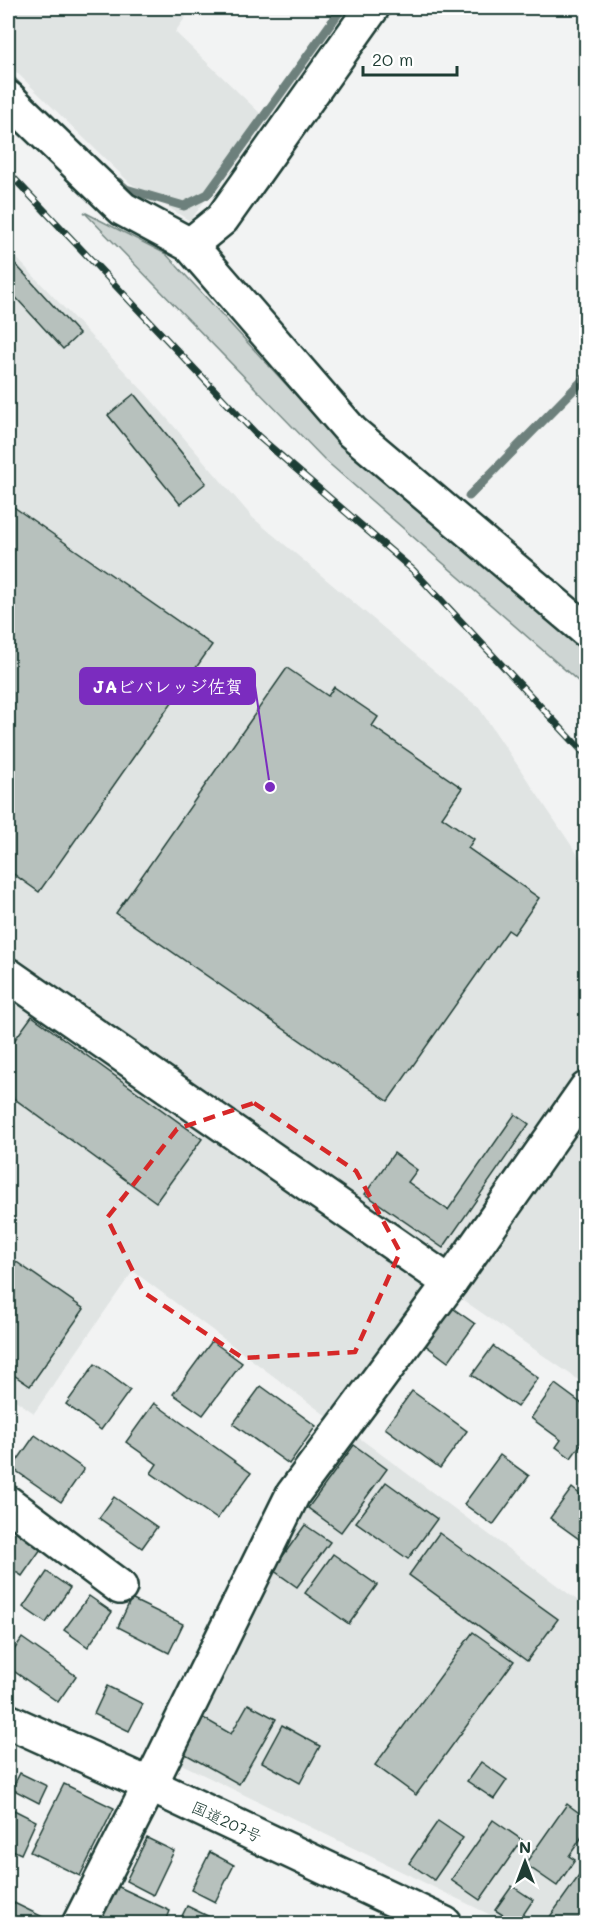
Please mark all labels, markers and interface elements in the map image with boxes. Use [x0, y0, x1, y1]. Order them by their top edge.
scale bar [363, 39, 458, 77]
text: 20 m [372, 47, 413, 71]
callout: JAビバレッジ佐賀 [80, 668, 255, 704]
text: JAビバレッジ佐賀 [93, 674, 243, 698]
street label: 国道207号 [188, 1795, 266, 1847]
north arrow [495, 1832, 555, 1892]
text: N [519, 1836, 531, 1857]

